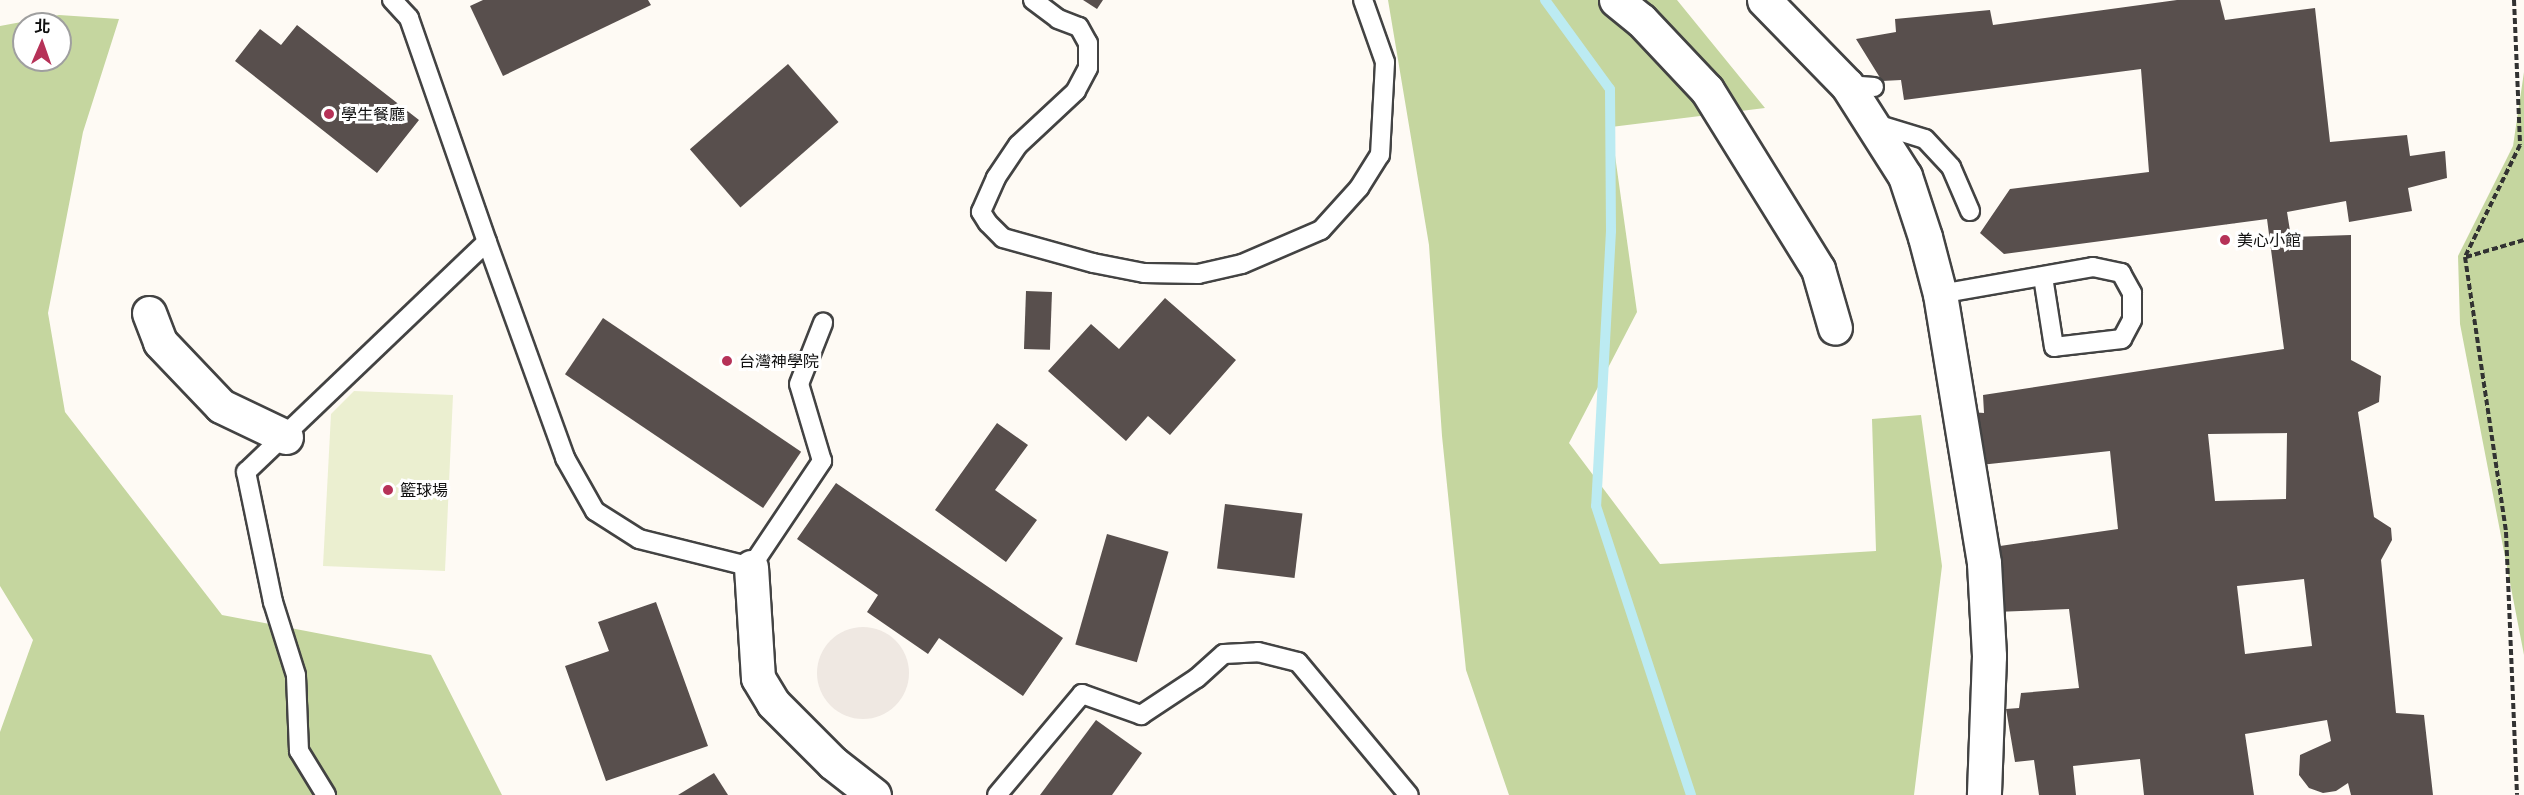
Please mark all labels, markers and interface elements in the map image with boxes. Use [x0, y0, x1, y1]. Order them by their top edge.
north arrow [12, 12, 72, 72]
text: 北 [34, 16, 51, 36]
place label: 學生餐廳 [341, 104, 405, 124]
marker: 學生餐廳 [322, 107, 336, 121]
place label: 美心小館 [2237, 230, 2301, 250]
marker: 美心小館 [2218, 233, 2232, 247]
place label: 台灣神學院 [739, 351, 819, 371]
marker: 台灣神學院 [720, 354, 734, 368]
place label: 籃球場 [400, 480, 448, 500]
marker: 籃球場 [381, 483, 395, 497]

